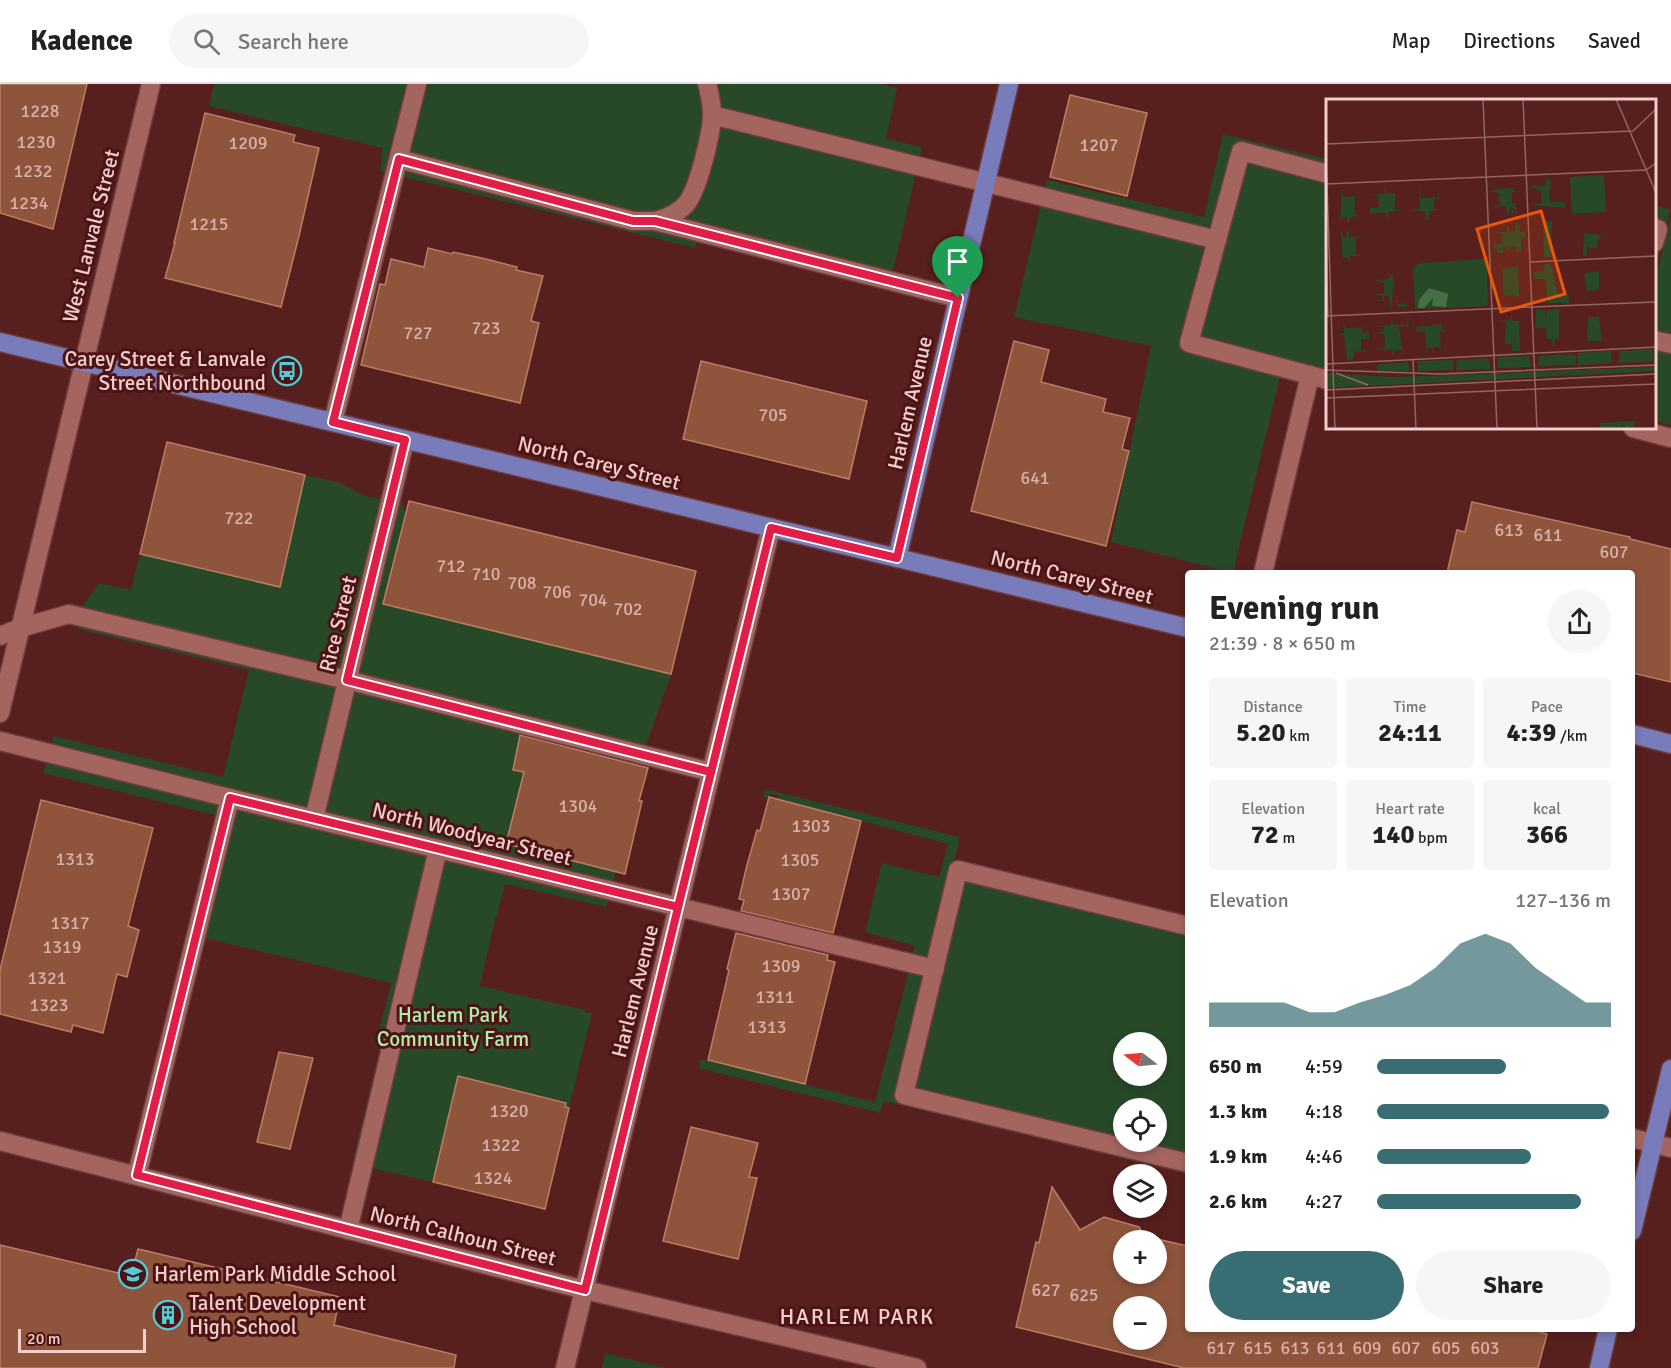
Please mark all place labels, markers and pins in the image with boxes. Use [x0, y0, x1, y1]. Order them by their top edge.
pin [932, 236, 983, 298]
place label: Carey Street & Lanvale Street Northbound [65, 346, 266, 396]
bus stop icon: Carey Street & Lanvale Street Northbound [271, 355, 303, 387]
school or university icon: Harlem Park Middle School [117, 1258, 149, 1290]
place label: Harlem Park Middle School [154, 1261, 396, 1287]
place label: Talent Development High School [189, 1290, 366, 1340]
building icon: Talent Development High School [152, 1299, 184, 1331]

